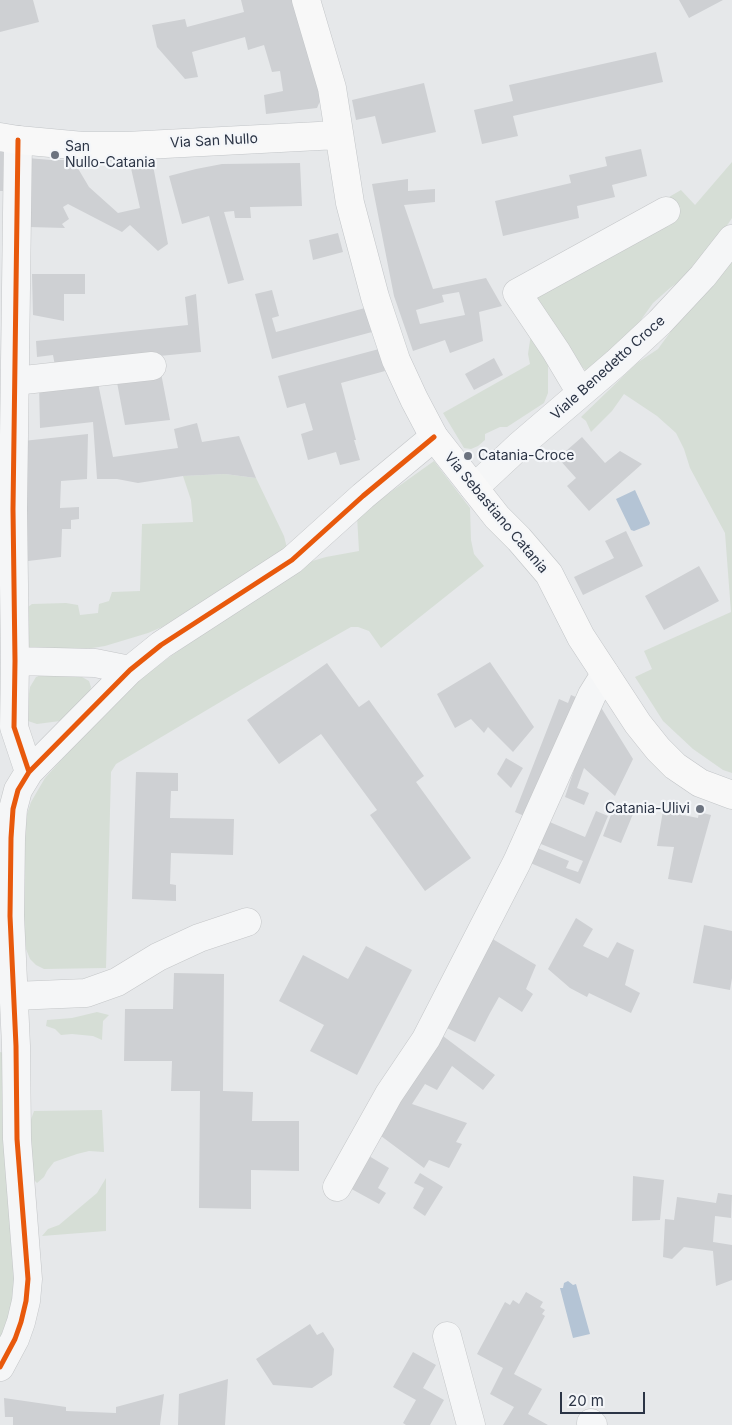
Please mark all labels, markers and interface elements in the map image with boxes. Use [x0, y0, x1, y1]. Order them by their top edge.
street label: Via San Nullo [170, 130, 258, 152]
place label: San Nullo-Catania [65, 139, 156, 172]
marker: San Nullo-Catania [49, 149, 61, 161]
street label: Viale Benedetto Croce [547, 312, 669, 424]
place label: Catania-Croce [478, 448, 574, 464]
street label: Via Sebastiano Catania [441, 449, 551, 577]
marker: Catania-Croce [462, 450, 474, 462]
place label: Catania-Ulivi [605, 801, 690, 817]
marker: Catania-Ulivi [694, 803, 706, 815]
scale bar [562, 1382, 647, 1414]
text: 20 m [568, 1391, 604, 1410]

